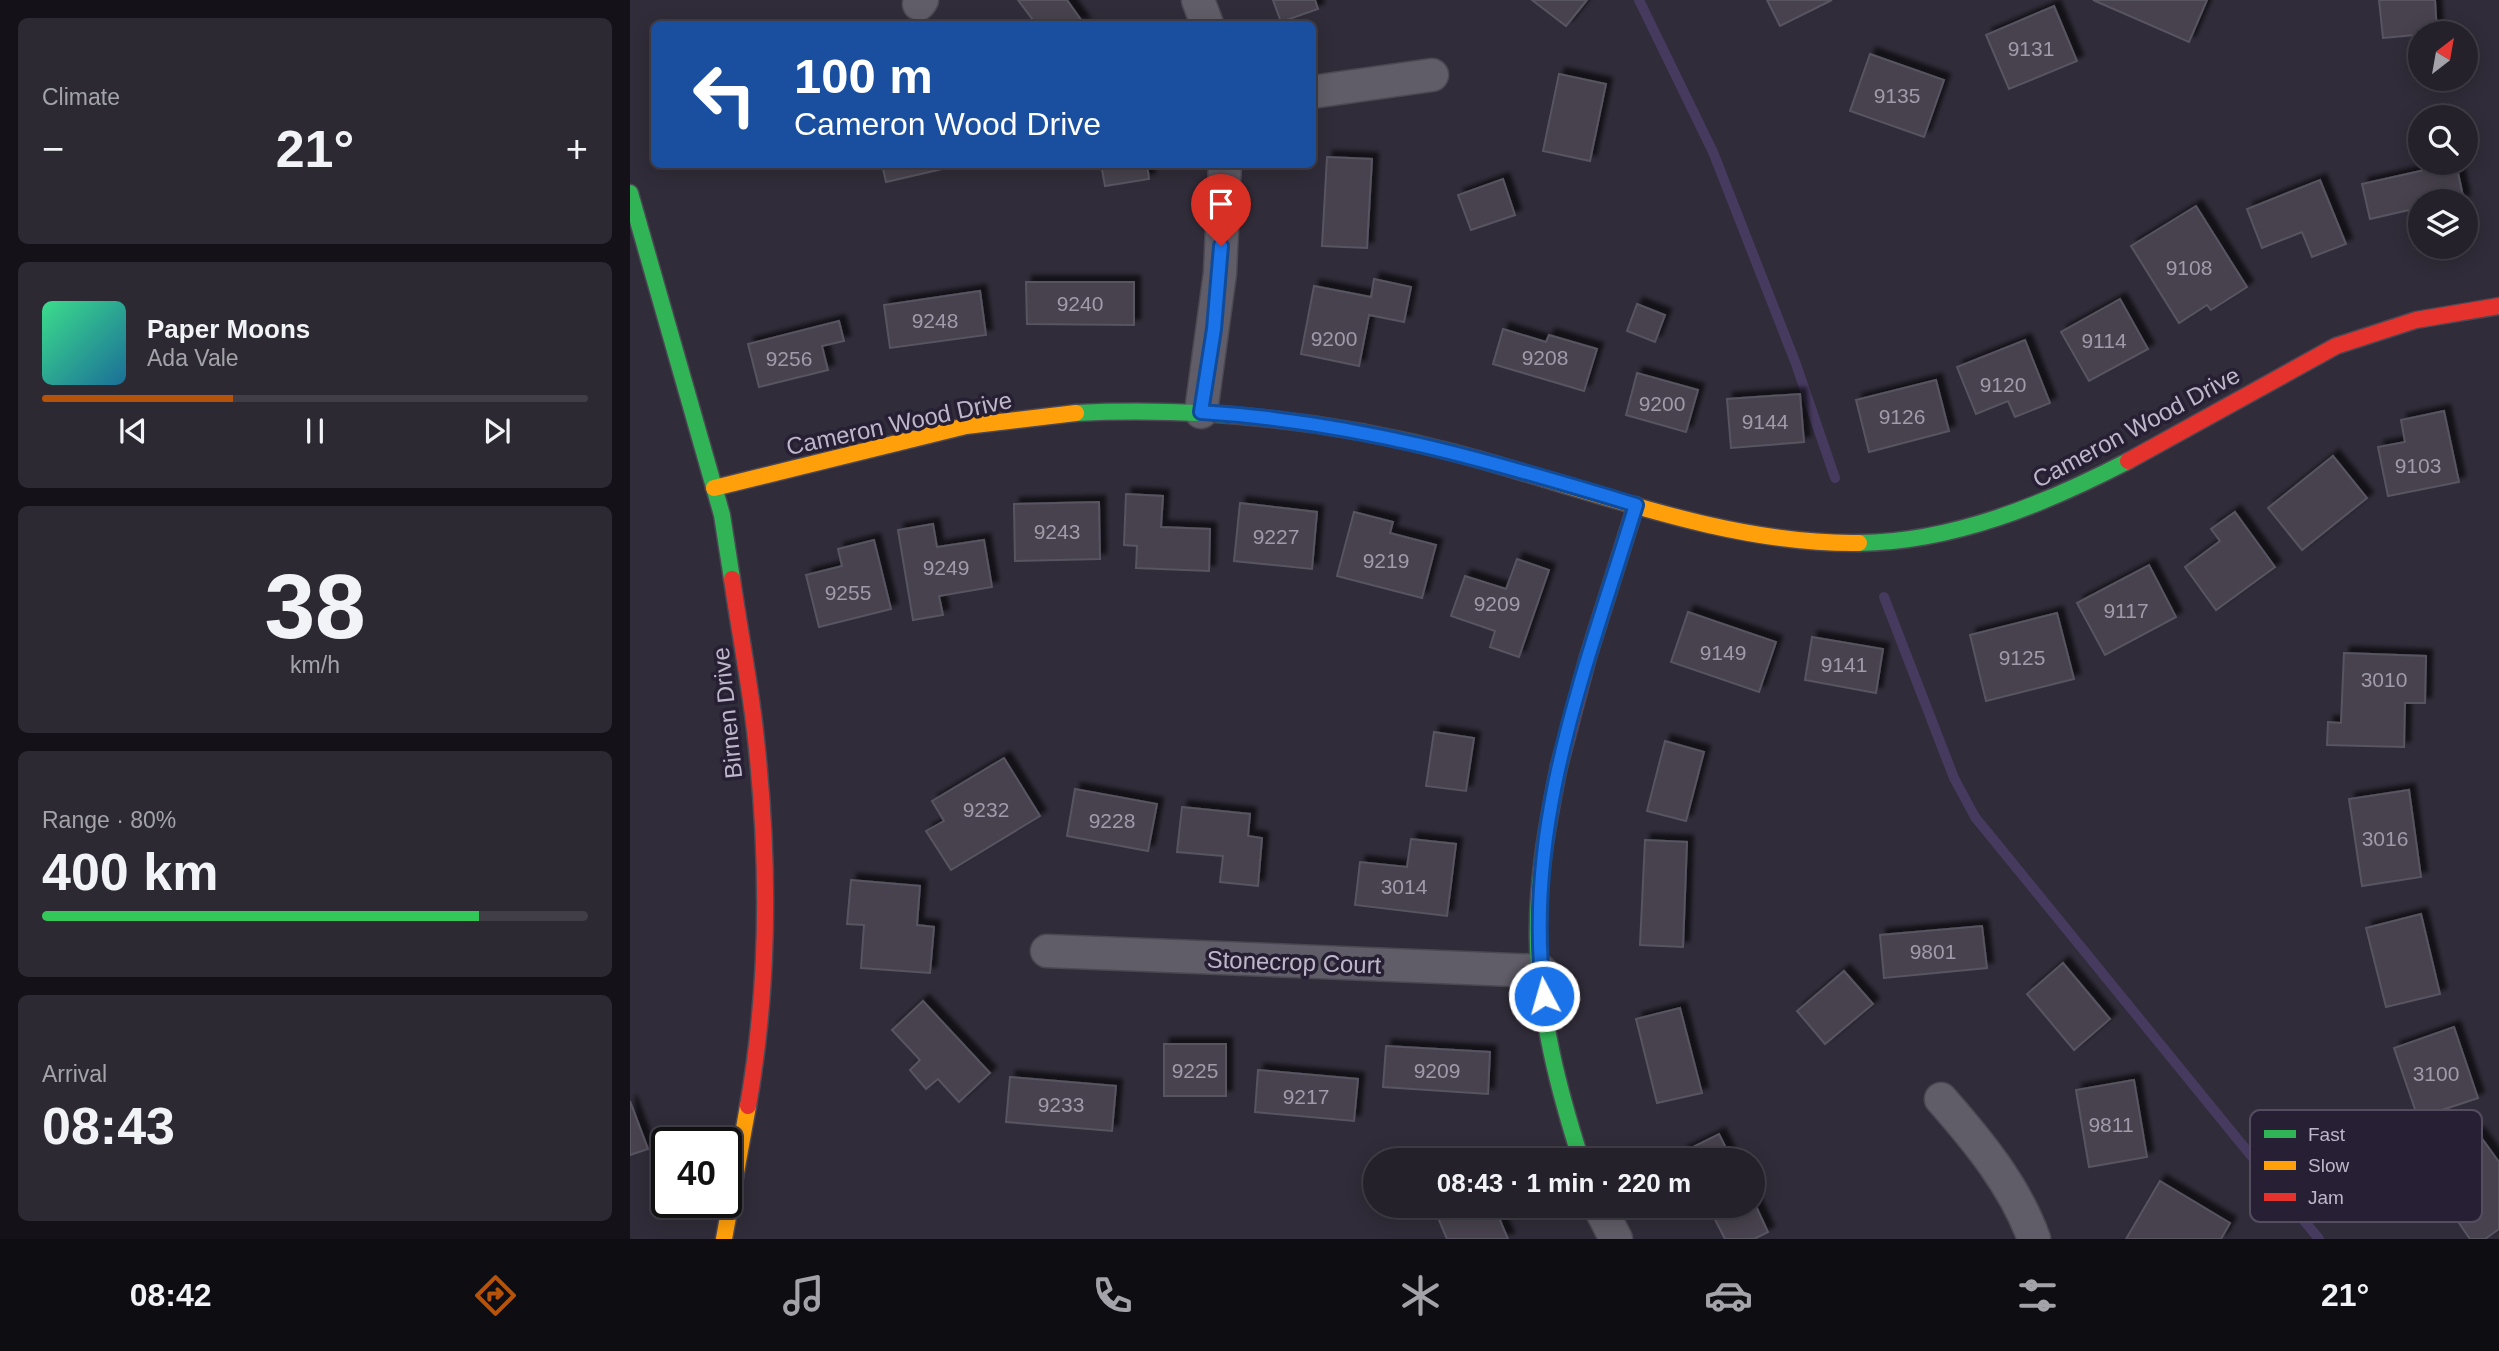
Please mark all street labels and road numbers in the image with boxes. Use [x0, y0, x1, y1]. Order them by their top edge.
street label: Cameron Wood Drive [2028, 361, 2244, 493]
street label: Cameron Wood Drive [784, 386, 1014, 460]
street label: Birnen Drive [707, 646, 747, 780]
street label: Stonecrop Court [1206, 945, 1382, 979]

